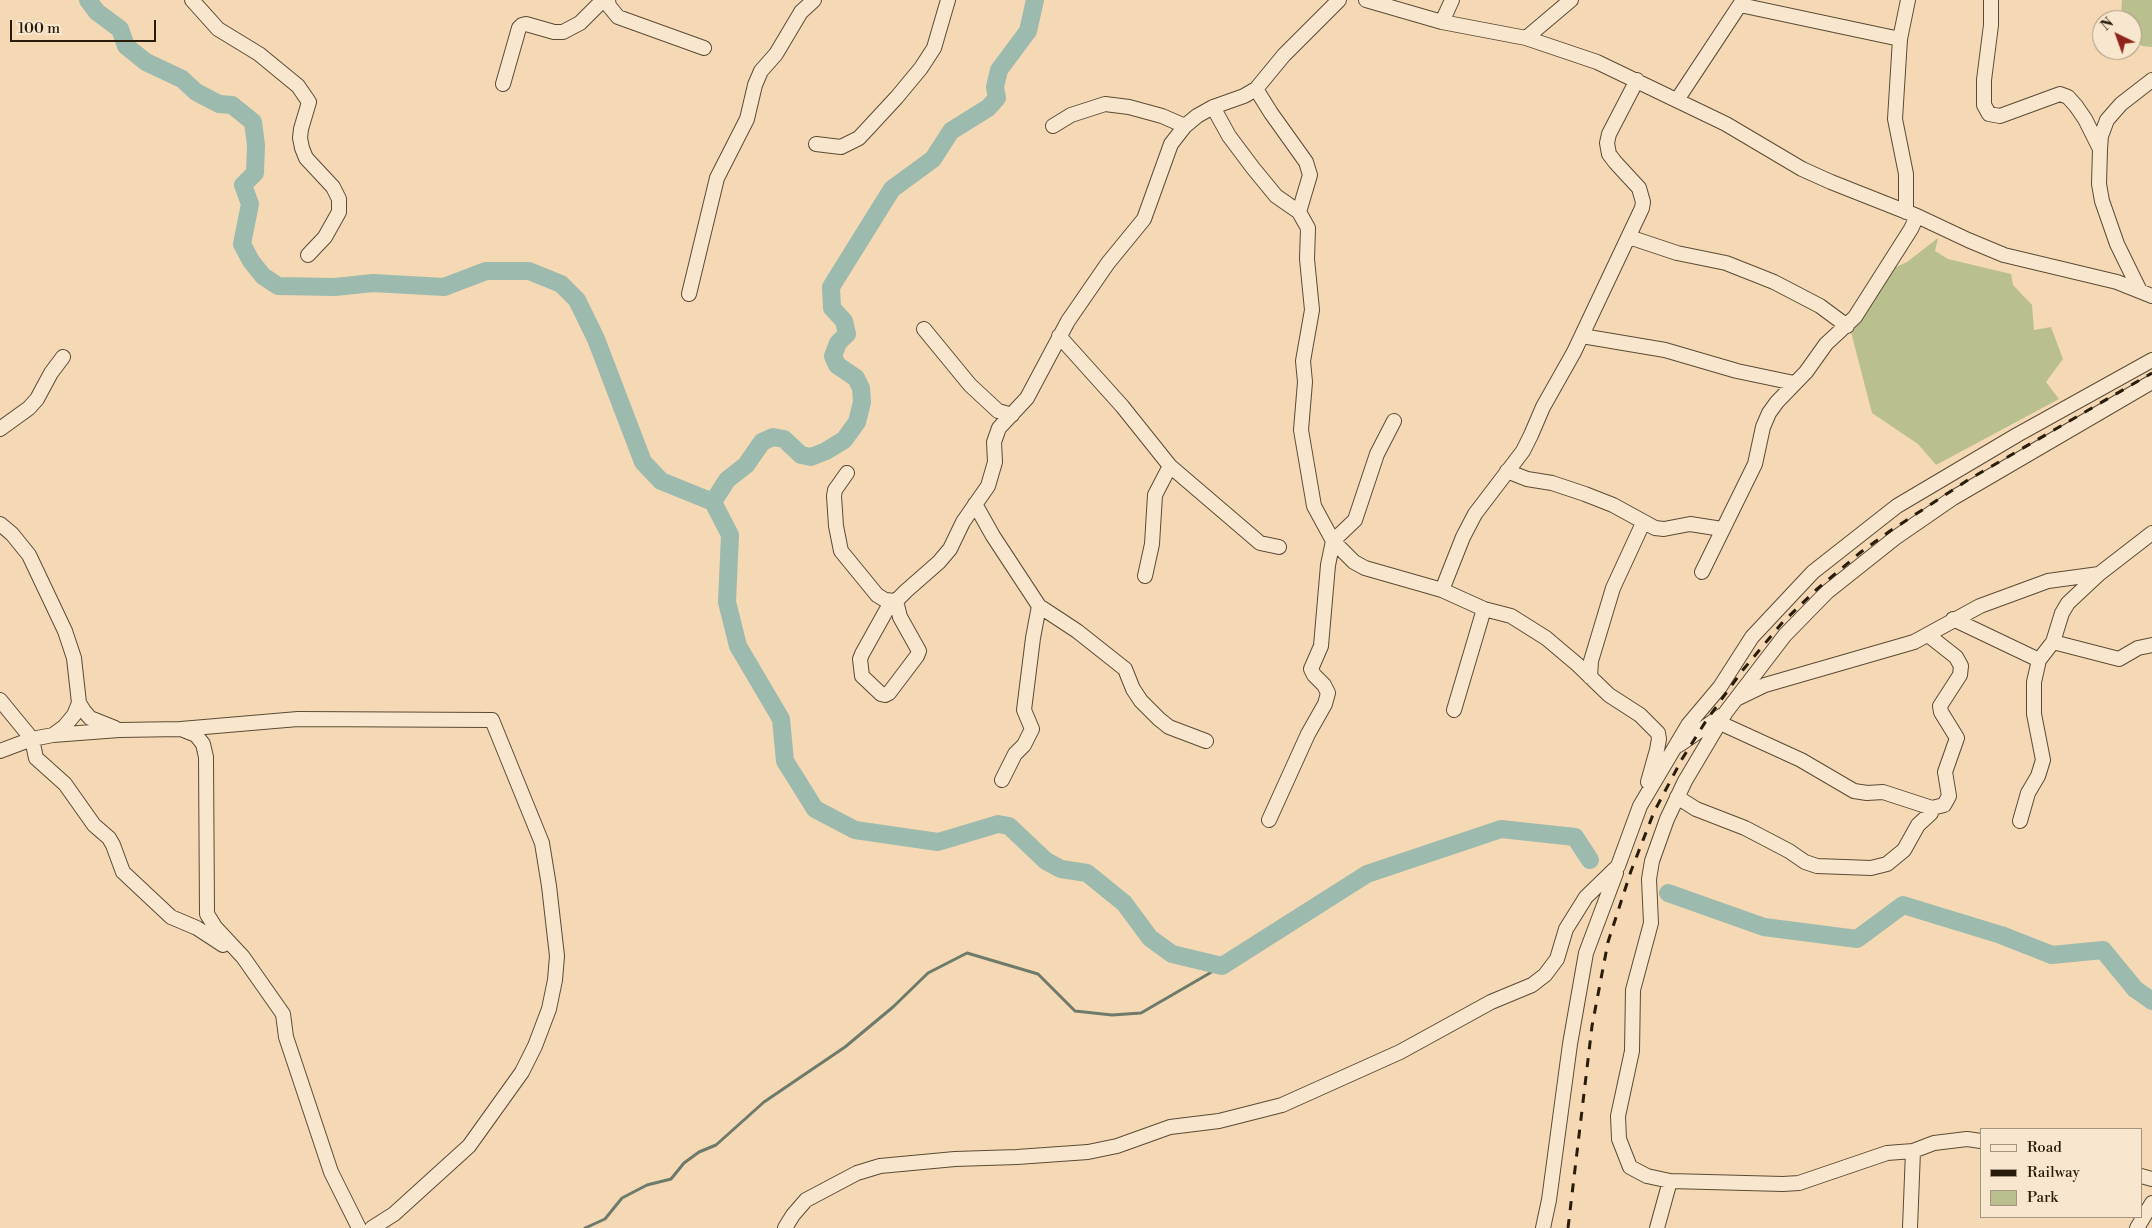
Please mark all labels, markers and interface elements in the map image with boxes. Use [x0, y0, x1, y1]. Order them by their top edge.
scale bar [12, 10, 159, 42]
north arrow [2092, 10, 2142, 60]
text: N [2097, 14, 2118, 35]
text: 100 m [18, 19, 60, 38]
legend [1980, 1128, 2142, 1218]
text: Road [2027, 1138, 2062, 1157]
text: Railway [2027, 1163, 2080, 1182]
text: Park [2027, 1188, 2058, 1207]

